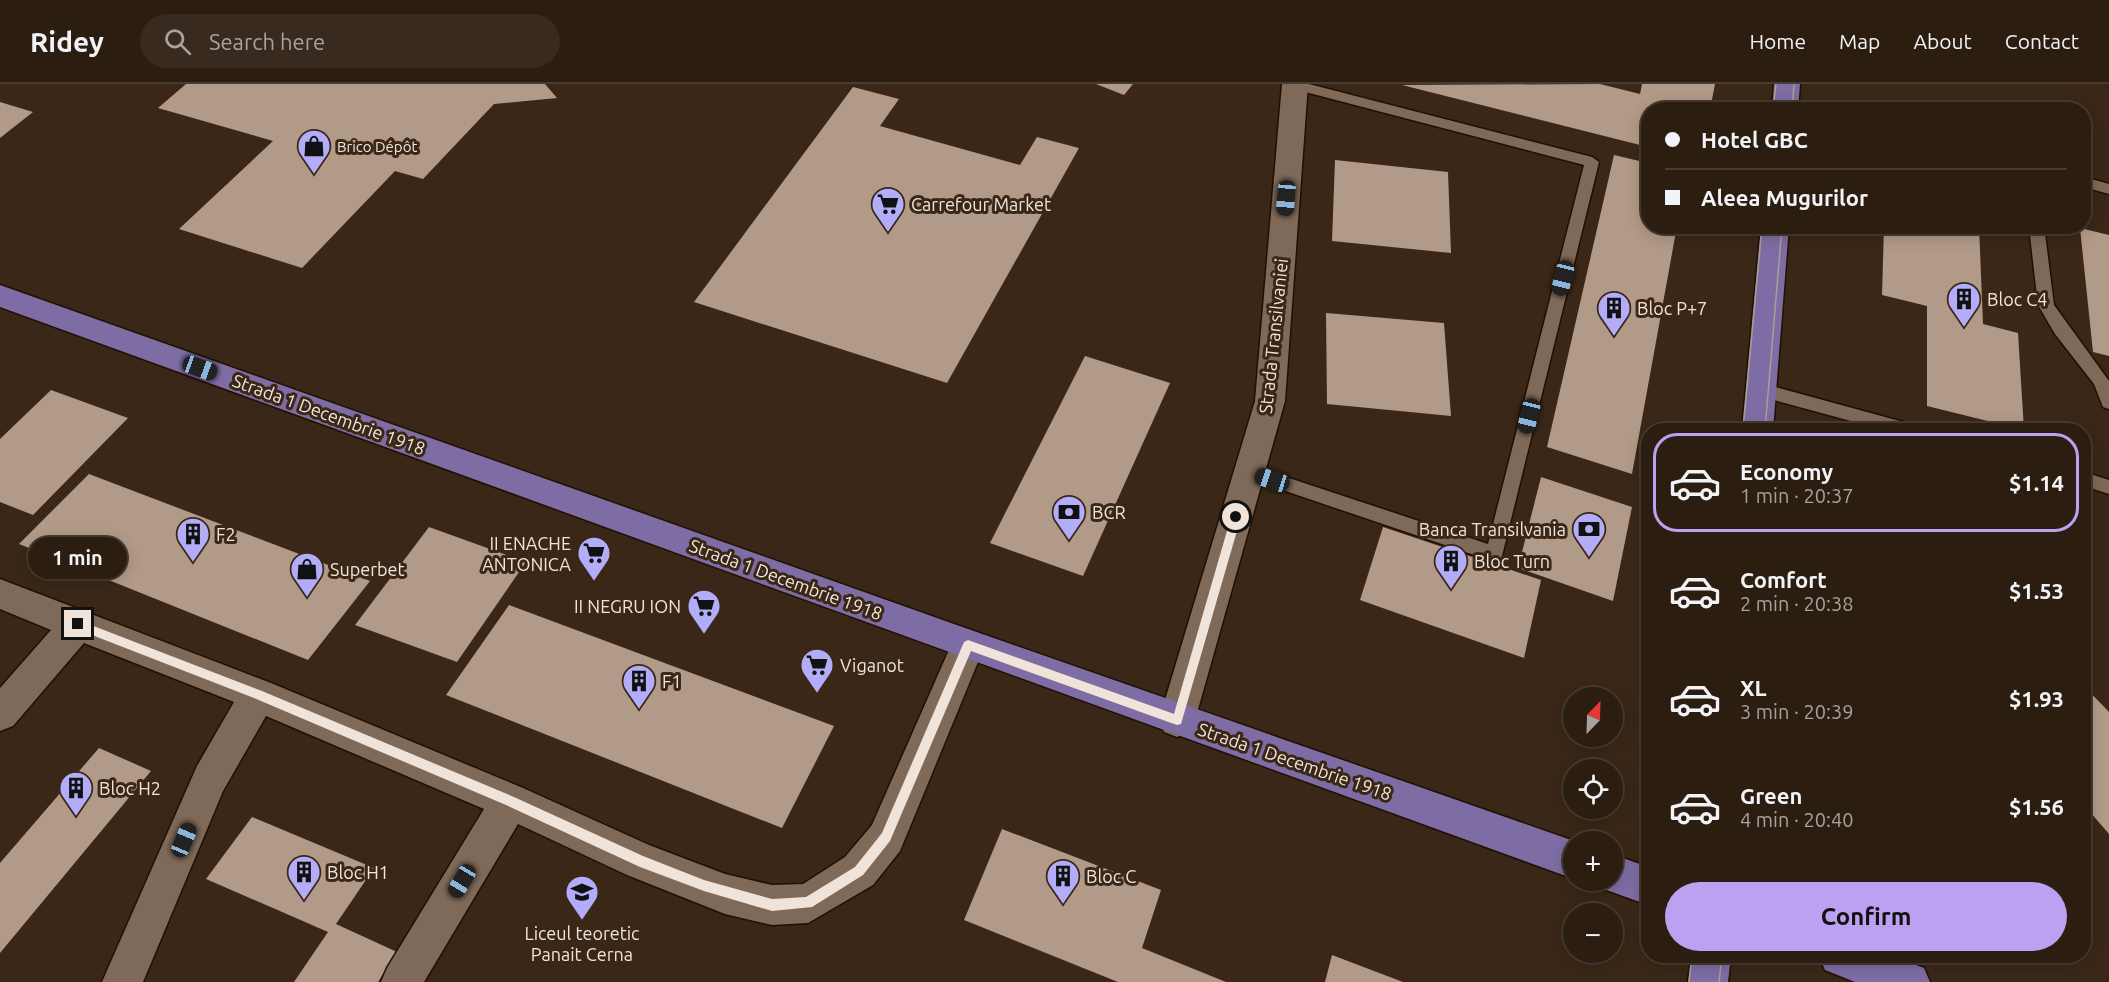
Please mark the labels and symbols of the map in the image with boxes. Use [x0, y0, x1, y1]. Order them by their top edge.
shop icon: Brico Dépôt [296, 128, 332, 175]
place label: Brico Dépôt [337, 138, 417, 155]
car [1275, 179, 1297, 217]
supermarket icon: Carrefour Market [870, 186, 906, 233]
place label: Carrefour Market [911, 194, 1051, 214]
street label: Strada Transilvaniei [1255, 257, 1291, 415]
car [1550, 258, 1576, 298]
building icon: Bloc C4 [1946, 281, 1982, 328]
place label: Bloc C4 [1987, 289, 2047, 309]
building icon: Bloc P+7 [1596, 290, 1632, 337]
place label: Bloc P+7 [1637, 298, 1707, 318]
car [180, 353, 220, 383]
street label: Strada 1 Decembrie 1918 [230, 370, 428, 458]
car [1516, 396, 1542, 436]
car [1252, 466, 1292, 494]
bank icon: BCR [1051, 494, 1087, 541]
place label: BCR [1092, 502, 1126, 522]
route start [1222, 503, 1249, 530]
bank icon: Banca Transilvania [1571, 511, 1607, 558]
building icon: F2 [175, 516, 211, 563]
place label: Banca Transilvania [1419, 519, 1566, 539]
place label: F2 [216, 524, 236, 544]
place label: II ENACHE ANTONICA [482, 533, 571, 574]
supermarket icon: II ENACHE ANTONICA [576, 535, 612, 582]
street label: Strada 1 Decembrie 1918 [687, 535, 885, 623]
callout: 1 min [28, 537, 128, 579]
building icon: Bloc Turn [1433, 543, 1469, 590]
shop icon: Superbet [289, 551, 325, 598]
place label: Bloc Turn [1474, 551, 1550, 571]
place label: Superbet [330, 559, 405, 579]
supermarket icon: II NEGRU ION [686, 588, 722, 635]
place label: II NEGRU ION [574, 596, 681, 616]
route end [64, 610, 91, 637]
supermarket icon: Viganot [799, 647, 835, 694]
place label: Viganot [840, 655, 904, 675]
building icon: F1 [621, 663, 657, 710]
place label: F1 [662, 671, 682, 691]
north arrow [1563, 687, 1623, 747]
street label: Strada 1 Decembrie 1918 [1196, 718, 1394, 804]
building icon: Bloc H2 [58, 770, 94, 817]
place label: Bloc H2 [99, 778, 161, 798]
car [169, 820, 199, 860]
building icon: Bloc H1 [286, 854, 322, 901]
building icon: Bloc C [1045, 858, 1081, 905]
car [445, 861, 479, 901]
place label: Bloc H1 [327, 862, 389, 882]
place label: Bloc C [1086, 866, 1136, 886]
school or university icon: Liceul teoretic Panait Cerna [564, 874, 600, 921]
place label: Liceul teoretic Panait Cerna [525, 923, 639, 964]

